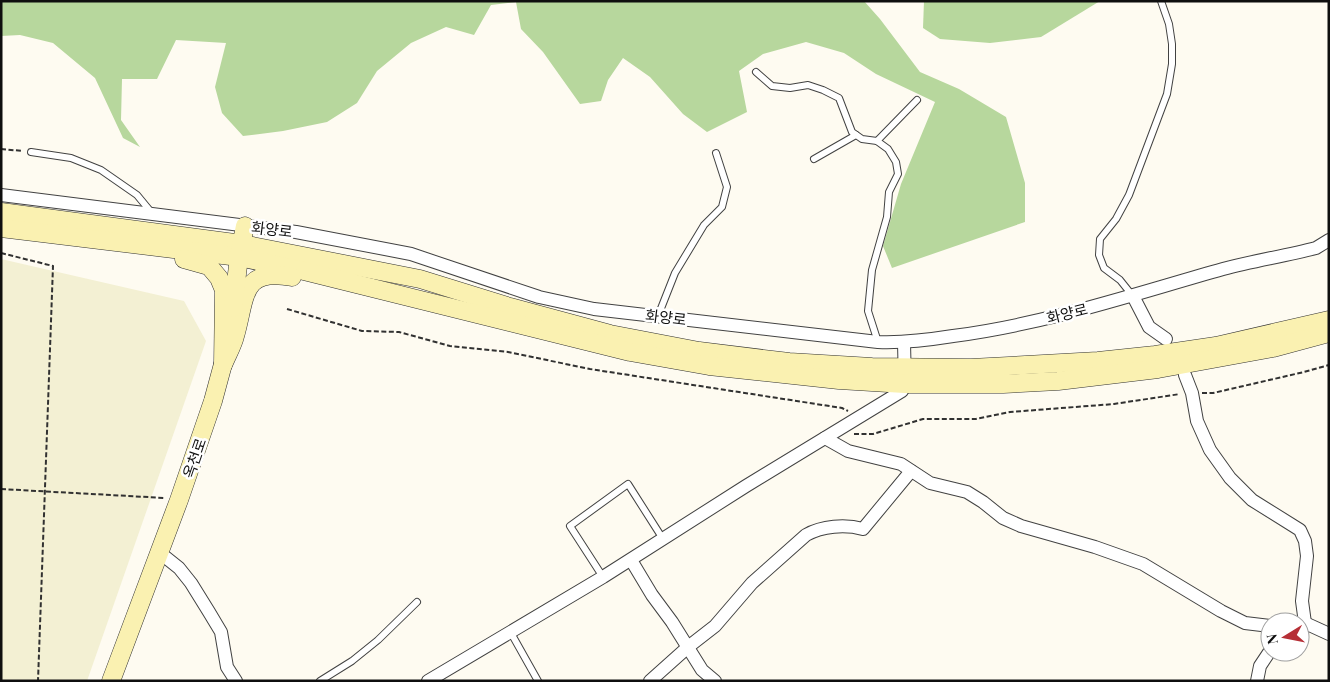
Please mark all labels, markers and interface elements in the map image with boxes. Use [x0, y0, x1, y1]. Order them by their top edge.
street label: 화양로 [250, 217, 294, 241]
street label: 화양로 [1044, 298, 1090, 328]
street label: 화양로 [644, 305, 688, 329]
street label: 옥천로 [178, 435, 210, 481]
north arrow [1260, 612, 1310, 662]
text: N [1261, 633, 1282, 646]

